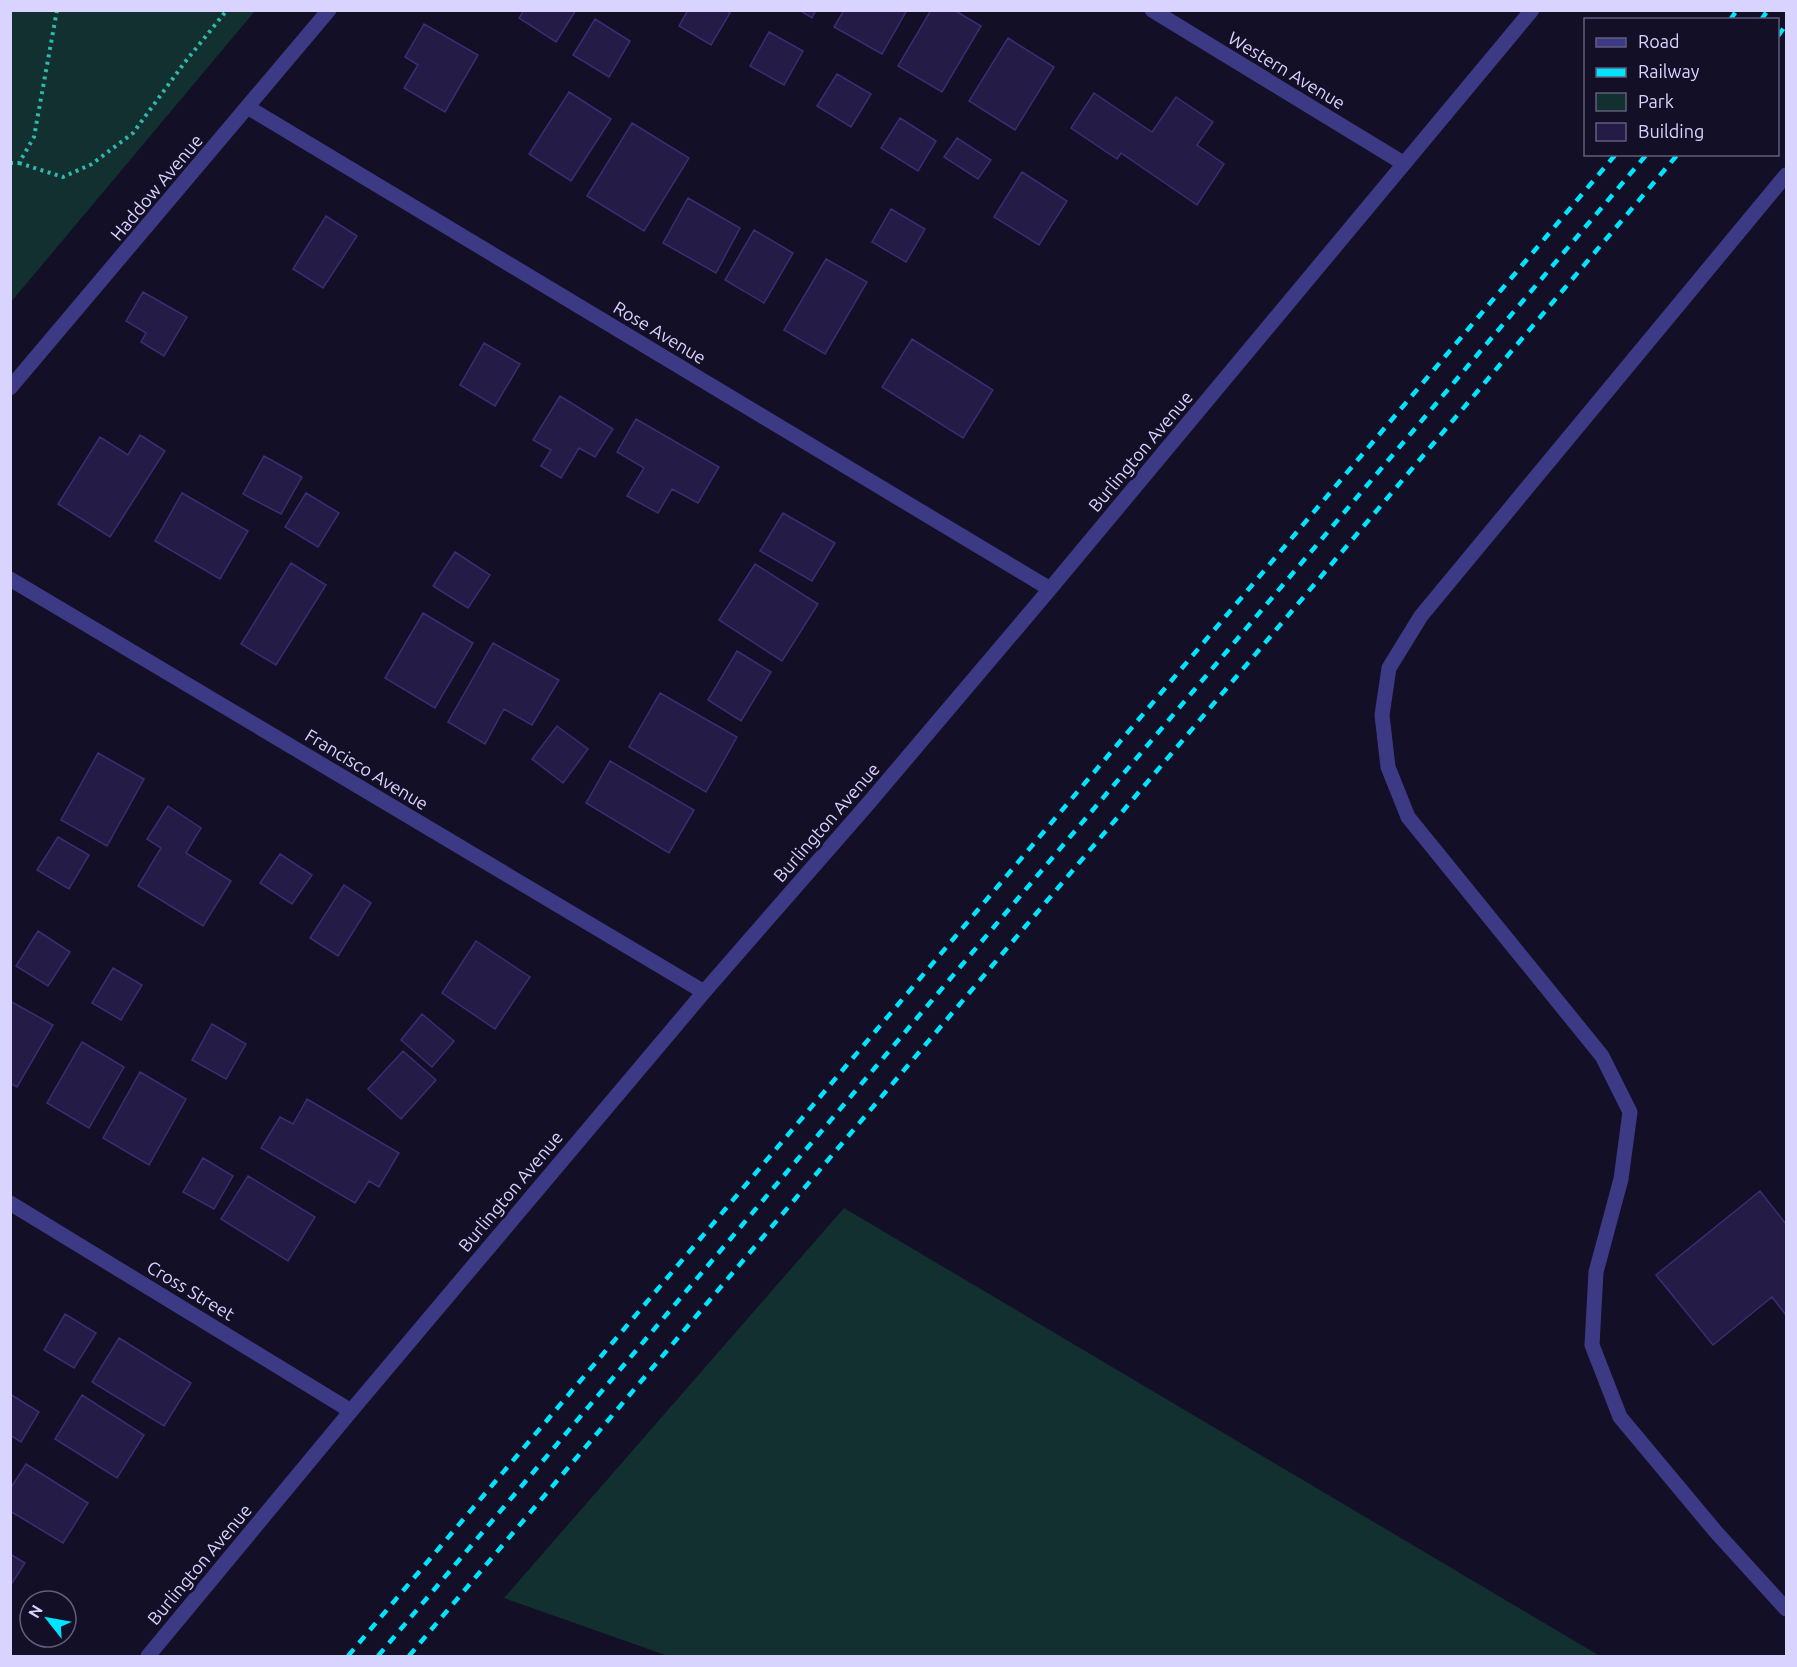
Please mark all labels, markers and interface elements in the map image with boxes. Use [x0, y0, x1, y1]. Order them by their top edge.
legend [1584, 18, 1779, 156]
street label: Western Avenue [1225, 27, 1349, 113]
text: Road [1638, 31, 1680, 51]
text: Railway [1638, 61, 1700, 81]
text: Park [1638, 91, 1674, 111]
text: Building [1638, 121, 1704, 141]
street label: Haddow Avenue [106, 130, 206, 244]
street label: Rose Avenue [610, 297, 710, 367]
street label: Burlington Avenue [1084, 387, 1196, 515]
street label: Francisco Avenue [302, 724, 432, 814]
street label: Burlington Avenue [769, 759, 883, 885]
street label: Burlington Avenue [454, 1127, 566, 1255]
street label: Cross Street [144, 1256, 238, 1324]
street label: Burlington Avenue [143, 1500, 255, 1628]
north arrow [18, 1589, 78, 1649]
text: N [24, 1602, 46, 1621]

